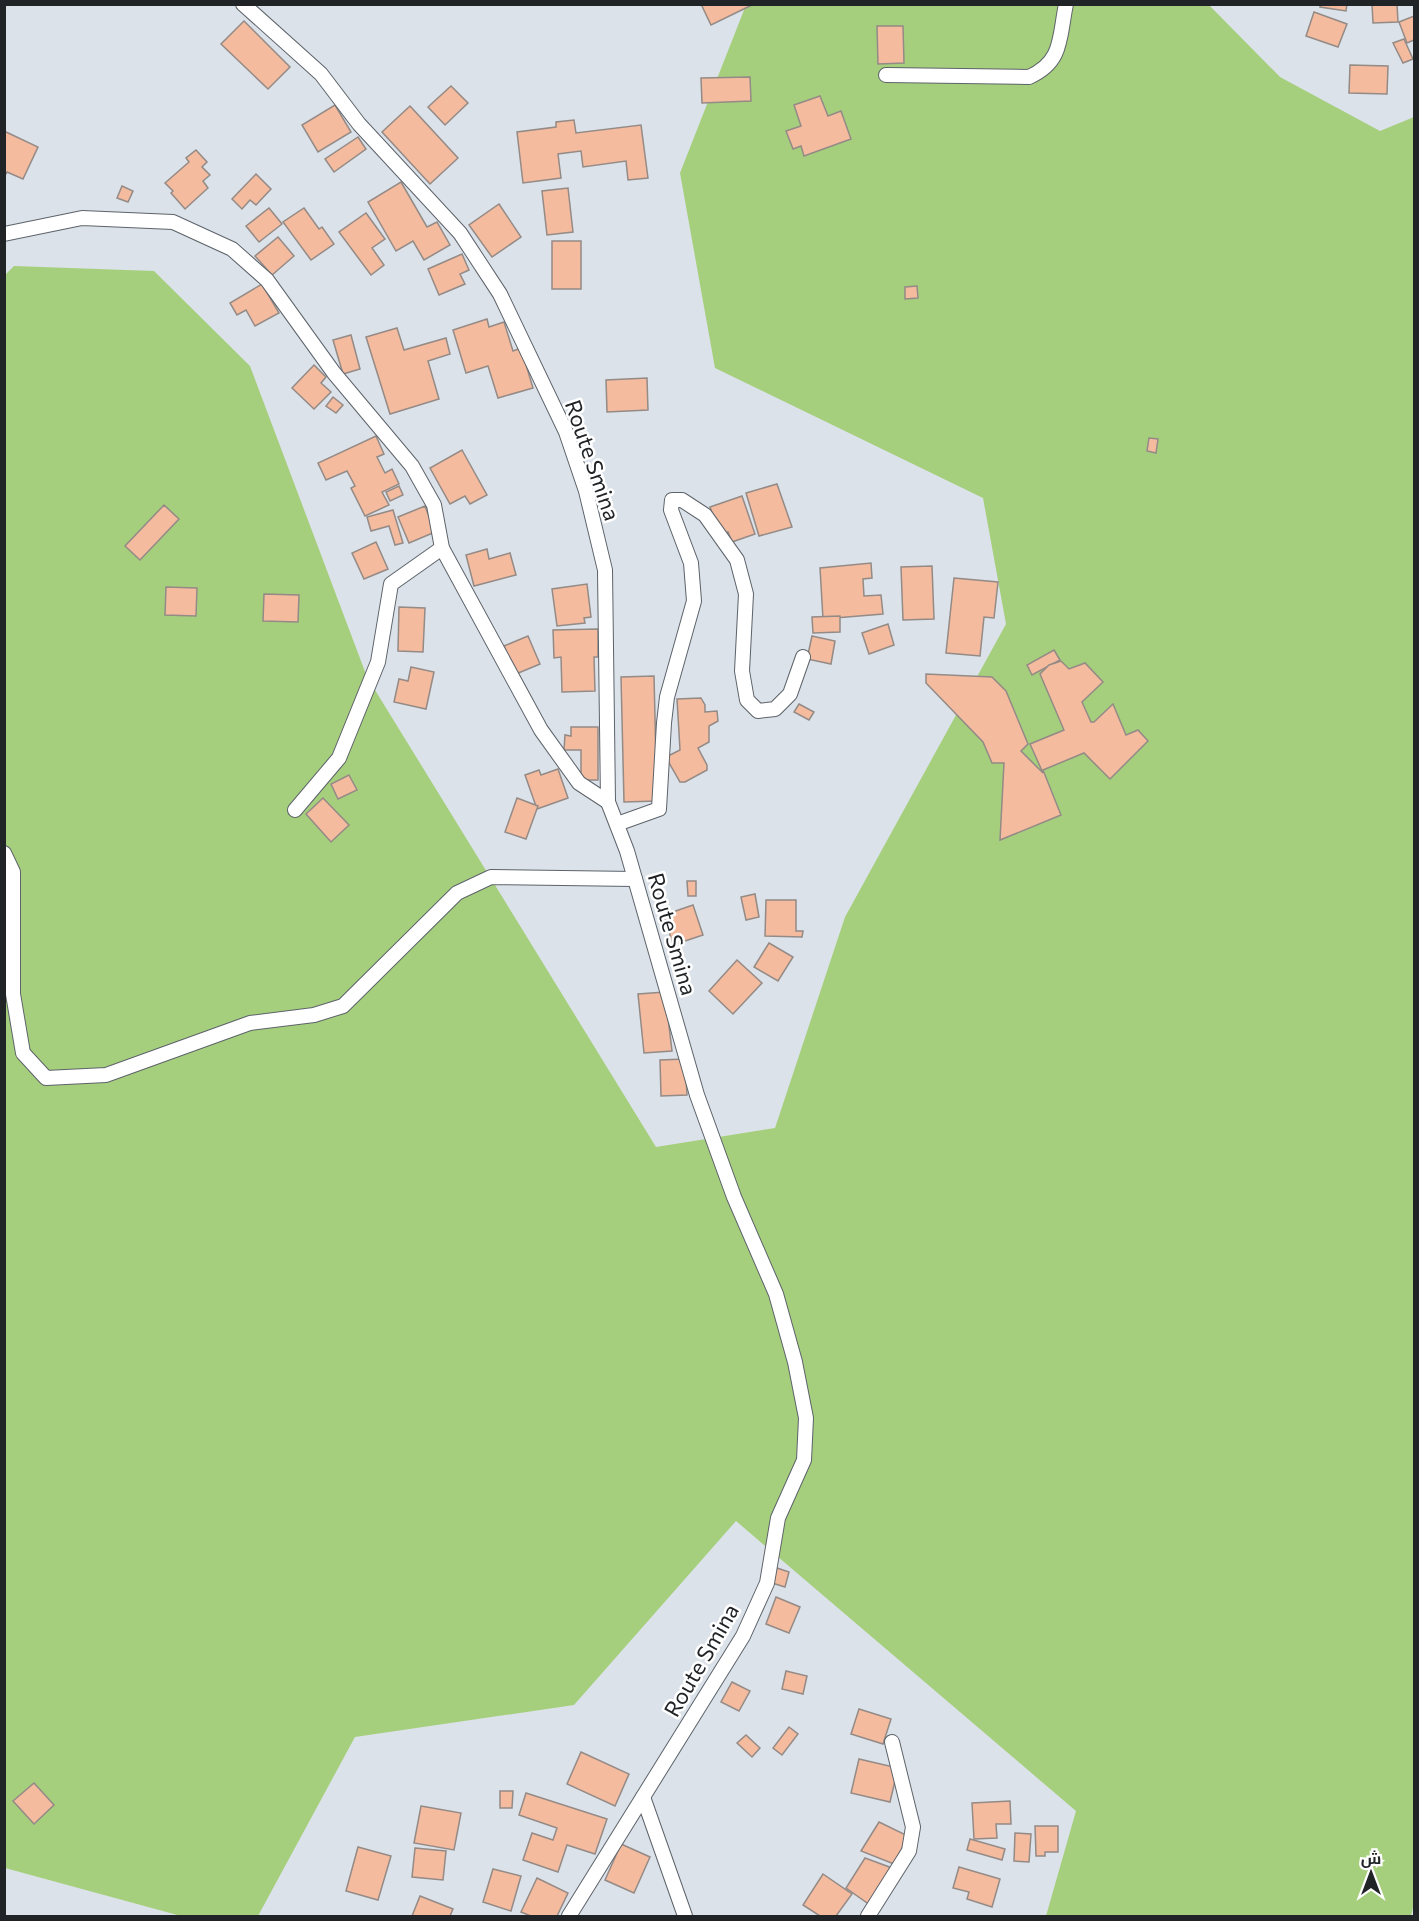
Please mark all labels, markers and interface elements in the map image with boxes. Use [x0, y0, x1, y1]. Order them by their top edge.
street label: Route Smina [560, 396, 626, 524]
street label: Route Smina [643, 870, 703, 998]
street label: Route Smina [658, 1599, 744, 1721]
north arrow [1341, 1843, 1401, 1903]
text: ش [1361, 1848, 1381, 1868]

